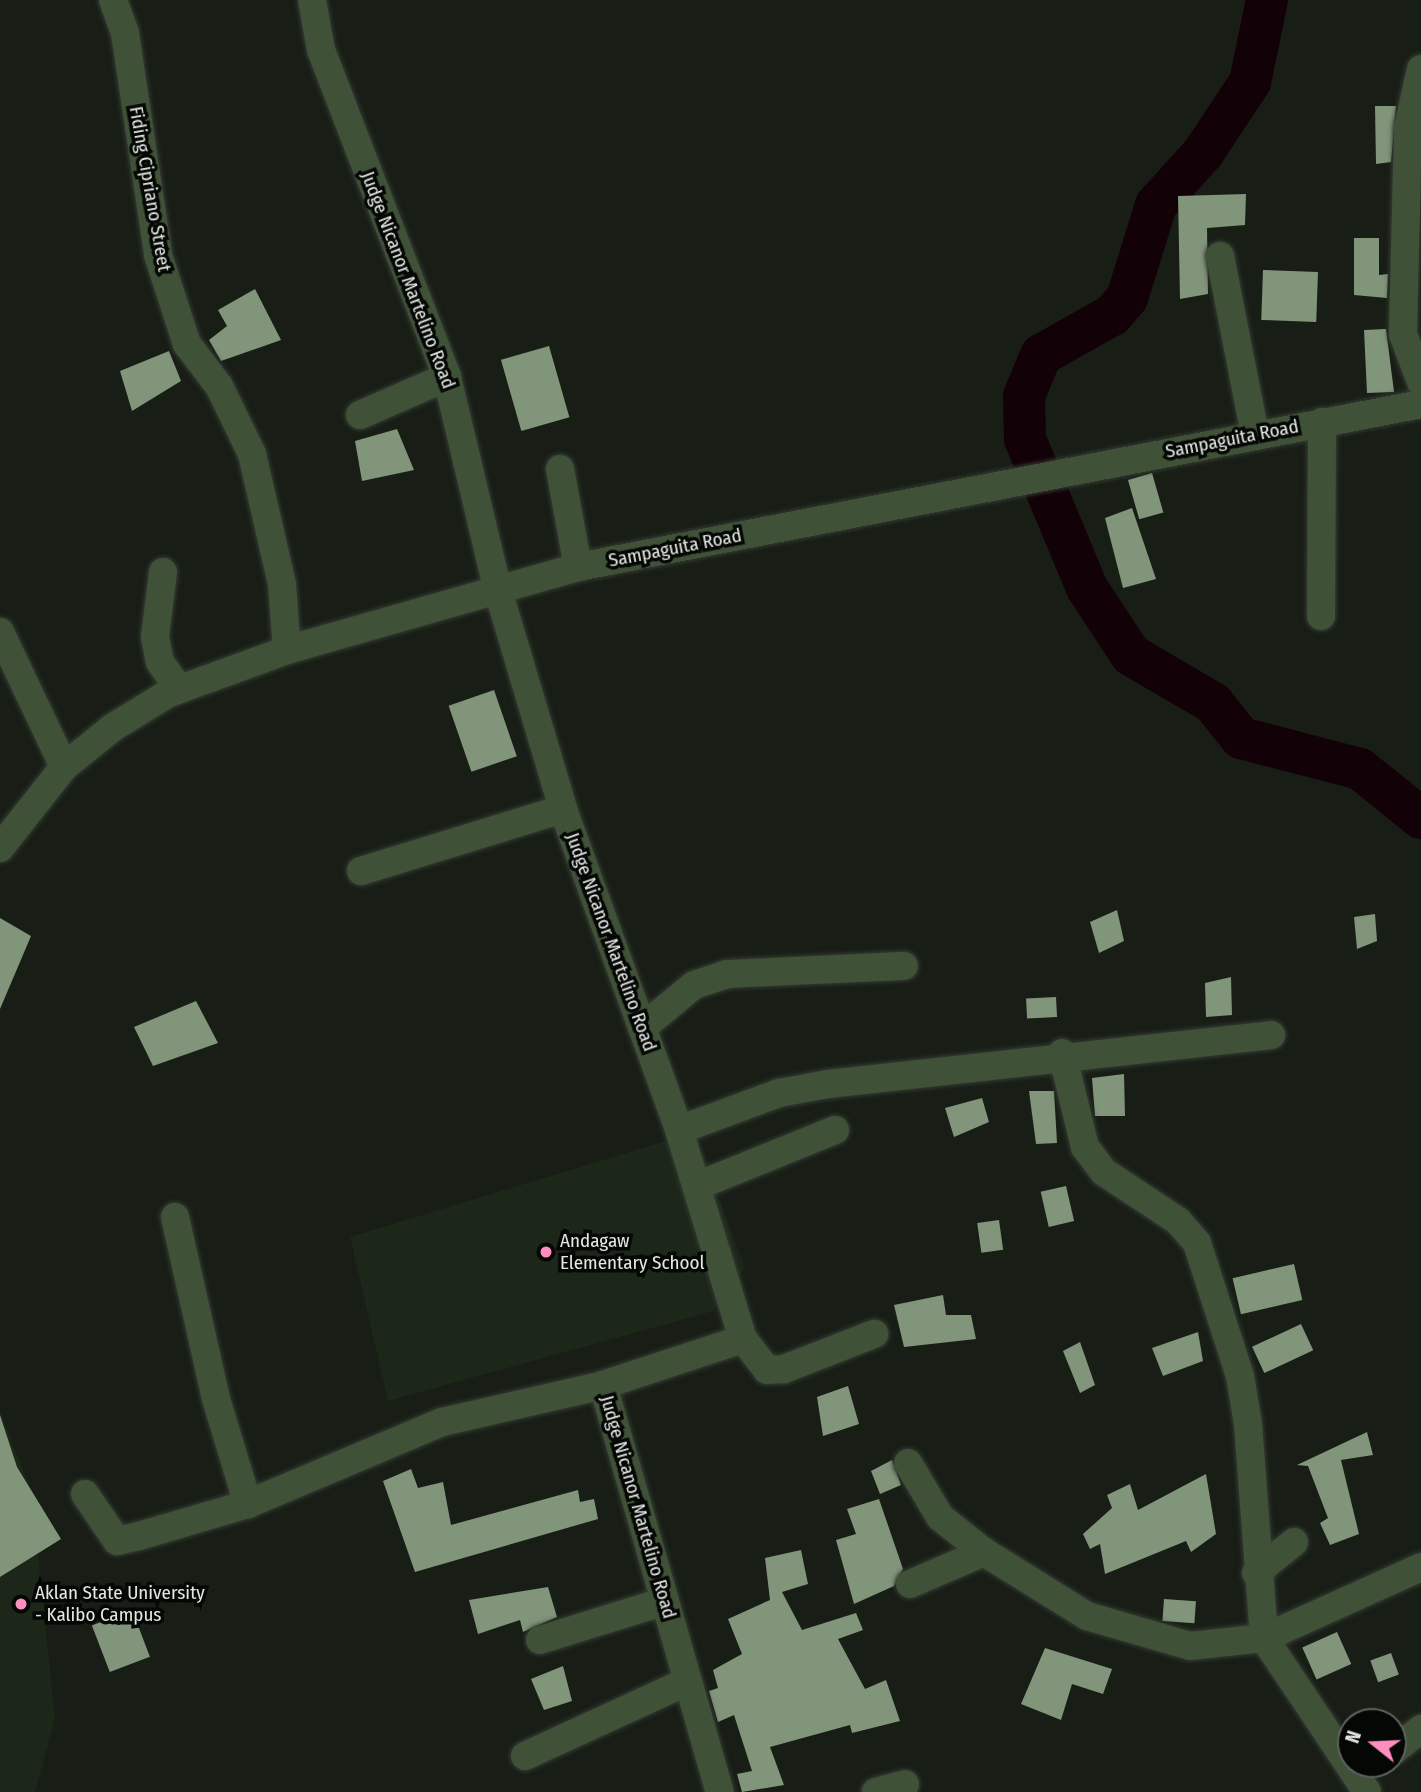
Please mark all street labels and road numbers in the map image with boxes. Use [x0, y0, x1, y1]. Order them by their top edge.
street label: Fiding Cipriano Street [124, 105, 176, 273]
street label: Judge Nicanor Martelino Road [356, 168, 460, 392]
street label: Sampaguita Road [1164, 415, 1300, 463]
street label: Sampaguita Road [607, 524, 743, 572]
street label: Judge Nicanor Martelino Road [561, 830, 661, 1054]
street label: Judge Nicanor Martelino Road [595, 1393, 681, 1621]

